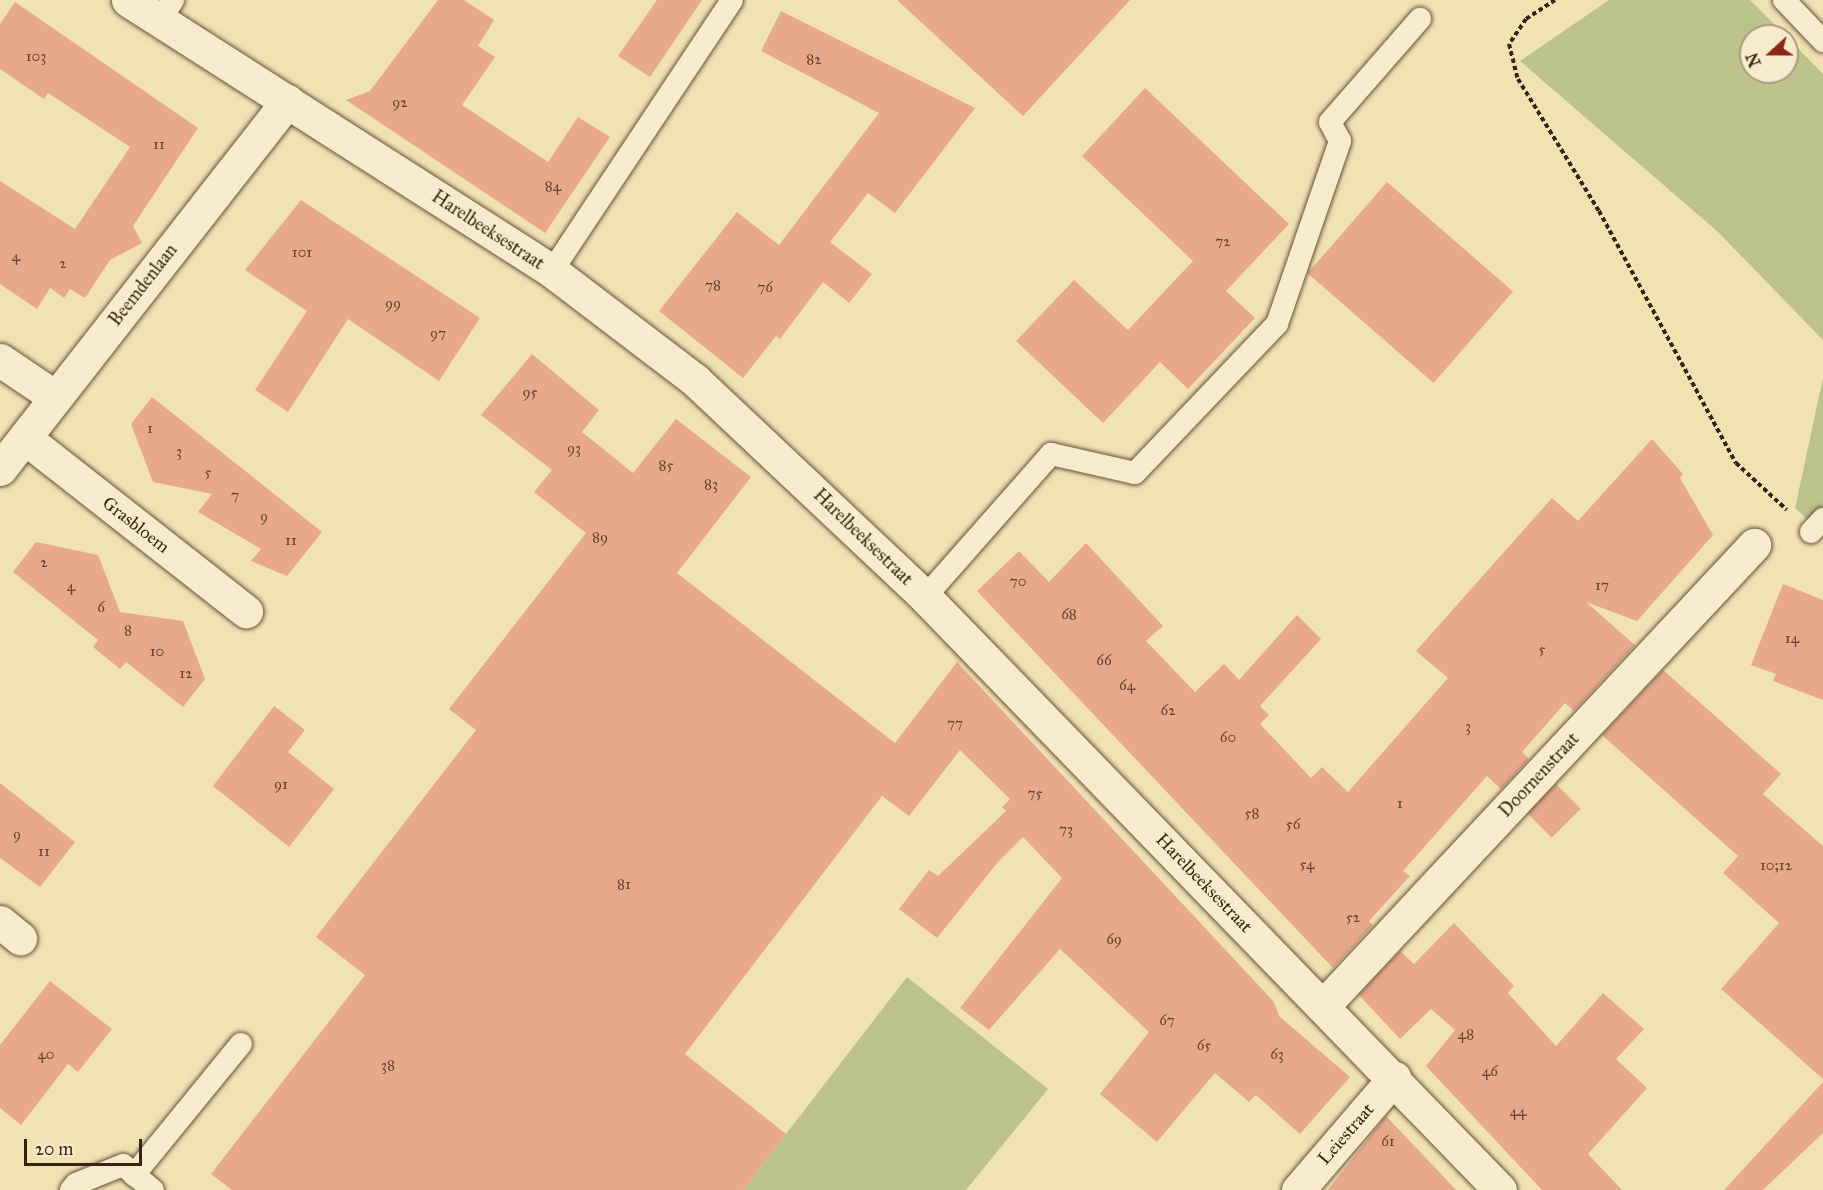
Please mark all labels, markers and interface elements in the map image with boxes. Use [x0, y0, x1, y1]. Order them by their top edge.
north arrow [1739, 24, 1799, 84]
house number: 103 [26, 48, 46, 66]
text: N [1742, 50, 1765, 70]
house number: 82 [806, 51, 822, 69]
house number: 92 [392, 94, 408, 112]
house number: 11 [153, 136, 165, 154]
house number: 84 [545, 178, 561, 196]
street label: Harelbeeksestraat [428, 186, 548, 274]
house number: 72 [1215, 233, 1231, 251]
street label: Beemdenlaan [104, 240, 182, 330]
house number: 101 [292, 244, 312, 262]
house number: 4 [12, 248, 20, 266]
house number: 2 [59, 255, 67, 273]
house number: 78 [705, 277, 721, 295]
house number: 76 [757, 279, 773, 297]
house number: 99 [385, 295, 401, 313]
house number: 97 [430, 325, 446, 343]
house number: 95 [522, 384, 538, 402]
house number: 1 [147, 420, 153, 438]
house number: 93 [567, 440, 581, 458]
house number: 3 [176, 443, 182, 461]
house number: 85 [659, 457, 673, 475]
house number: 5 [205, 464, 211, 482]
house number: 83 [704, 476, 718, 494]
street label: Harelbeeksestraat [809, 484, 917, 590]
house number: 7 [231, 487, 239, 505]
street label: Grasbloem [98, 492, 174, 558]
house number: 9 [260, 508, 268, 526]
house number: 89 [592, 529, 608, 547]
house number: 11 [285, 532, 297, 550]
house number: 2 [40, 554, 48, 572]
house number: 70 [1010, 573, 1026, 591]
house number: 17 [1595, 577, 1609, 595]
house number: 4 [67, 578, 75, 596]
house number: 6 [97, 599, 105, 617]
house number: 68 [1061, 606, 1077, 624]
house number: 8 [124, 622, 132, 640]
house number: 14 [1785, 630, 1799, 648]
house number: 5 [1539, 641, 1545, 659]
house number: 10 [150, 643, 164, 661]
house number: 66 [1096, 652, 1112, 670]
house number: 12 [179, 665, 193, 683]
house number: 64 [1119, 677, 1135, 695]
house number: 62 [1160, 702, 1176, 720]
house number: 77 [947, 715, 963, 733]
house number: 3 [1465, 718, 1471, 736]
street label: Doornenstraat [1494, 728, 1584, 822]
house number: 60 [1220, 729, 1236, 747]
house number: 91 [274, 776, 288, 794]
house number: 75 [1028, 785, 1042, 803]
house number: 1 [1397, 795, 1403, 813]
house number: 58 [1245, 805, 1259, 823]
house number: 56 [1286, 816, 1300, 834]
house number: 73 [1059, 821, 1073, 839]
house number: 9 [13, 826, 21, 844]
street label: Harelbeeksestraat [1151, 829, 1257, 937]
house number: 11 [38, 843, 50, 861]
house number: 54 [1300, 856, 1314, 874]
house number: 10;12 [1760, 857, 1792, 875]
house number: 81 [617, 876, 631, 894]
house number: 52 [1346, 909, 1360, 927]
house number: 69 [1106, 931, 1122, 949]
house number: 67 [1159, 1012, 1175, 1030]
house number: 48 [1458, 1026, 1474, 1044]
house number: 65 [1197, 1037, 1211, 1055]
house number: 40 [37, 1046, 55, 1064]
house number: 63 [1270, 1046, 1284, 1064]
house number: 38 [381, 1057, 395, 1075]
house number: 46 [1482, 1063, 1498, 1081]
street label: Leiestraat [1313, 1099, 1379, 1169]
house number: 44 [1510, 1103, 1526, 1121]
scale bar [27, 1127, 146, 1165]
house number: 61 [1381, 1133, 1395, 1151]
text: 20 m [35, 1138, 73, 1160]

